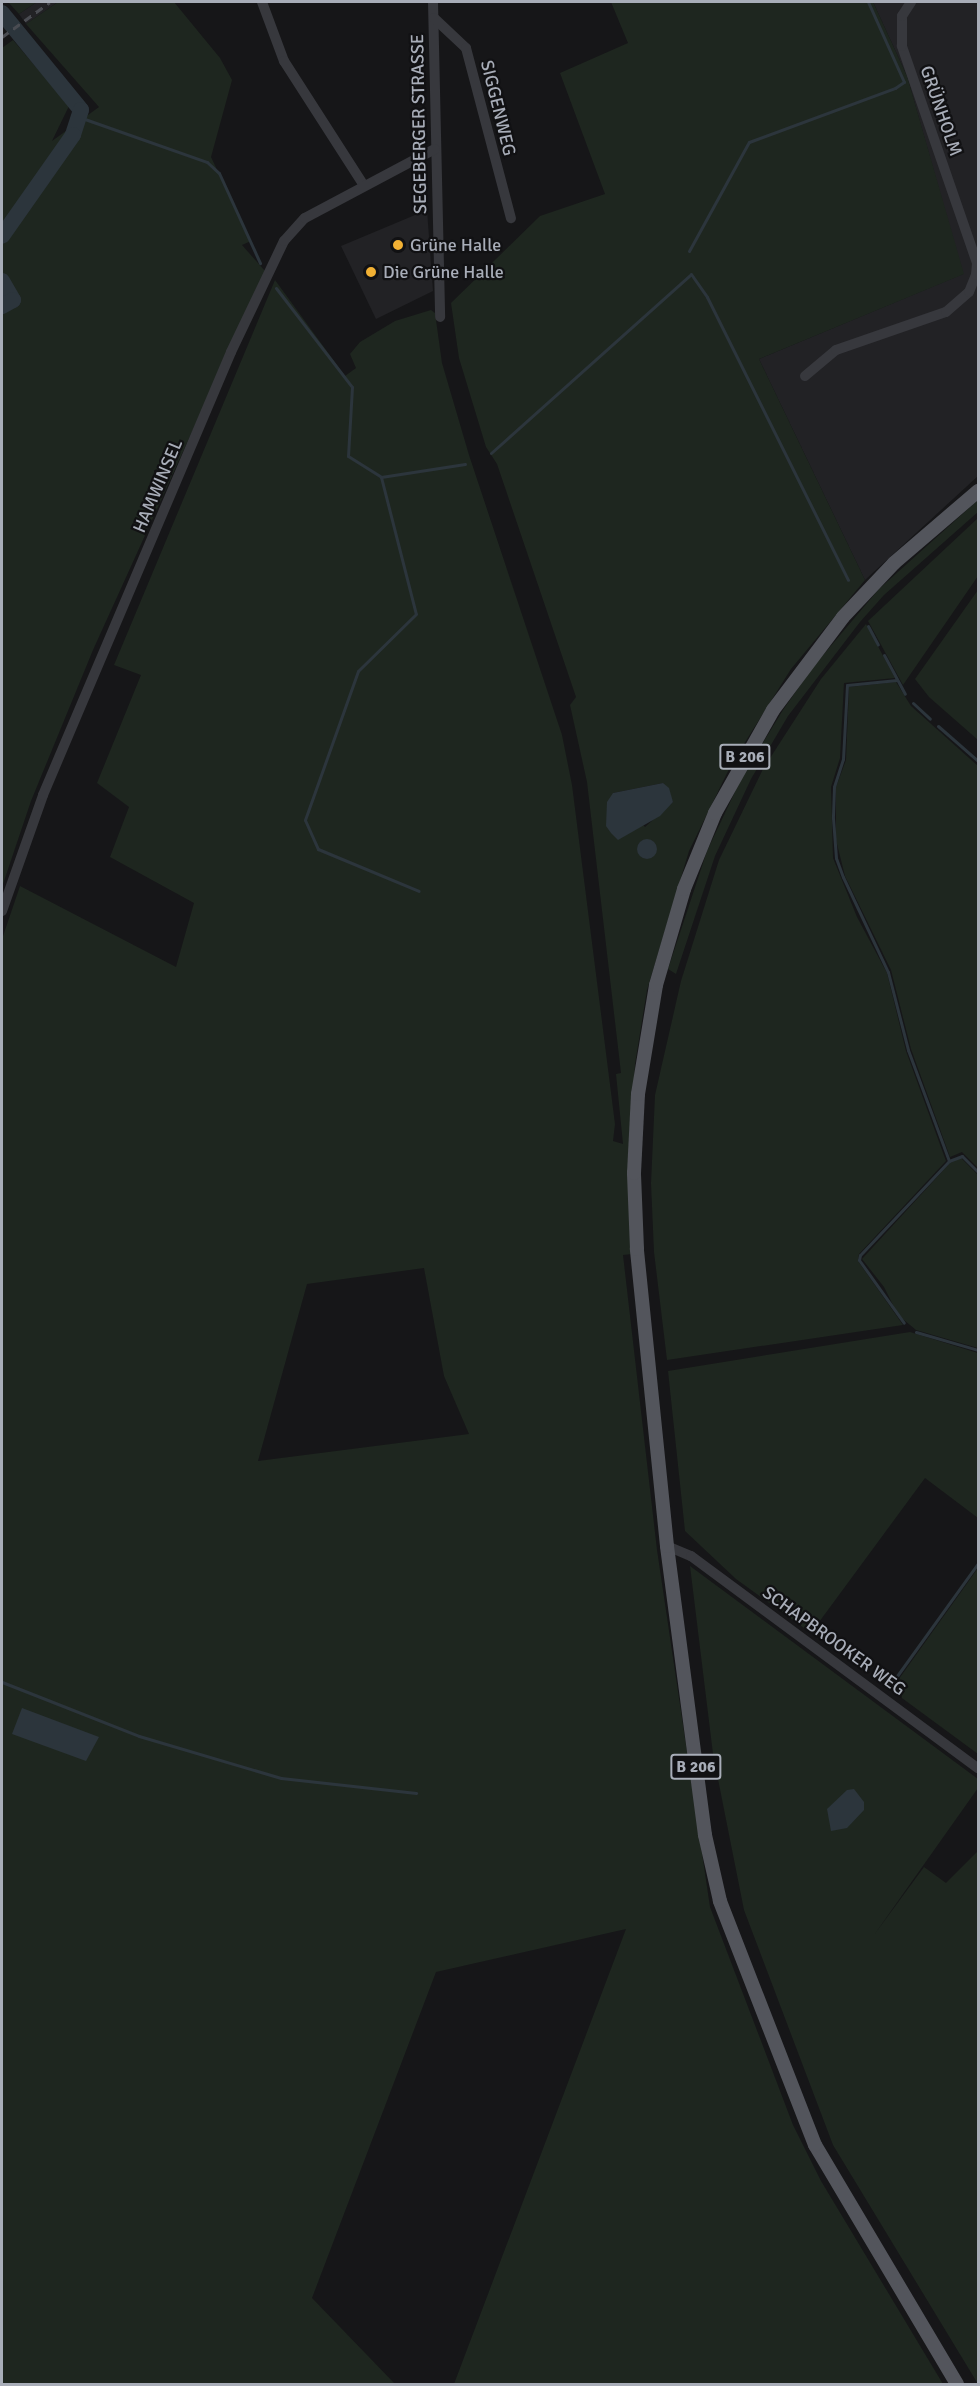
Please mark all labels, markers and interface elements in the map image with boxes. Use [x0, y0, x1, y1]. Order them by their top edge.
street label: SEGEBERGER STRASSE [407, 34, 431, 214]
street label: SIGGENWEG [476, 58, 520, 158]
street label: GRÜNHOLM [915, 63, 967, 159]
place label: Grüne Halle [410, 234, 501, 256]
marker: Grüne Halle [391, 238, 405, 252]
place label: Die Grüne Halle [383, 261, 504, 283]
marker: Die Grüne Halle [364, 265, 378, 279]
street label: HAMWINSEL [129, 436, 187, 536]
road number: B 206 [718, 744, 772, 770]
street label: SCHAPBROOKER WEG [758, 1582, 910, 1700]
road number: B 206 [669, 1754, 723, 1780]

